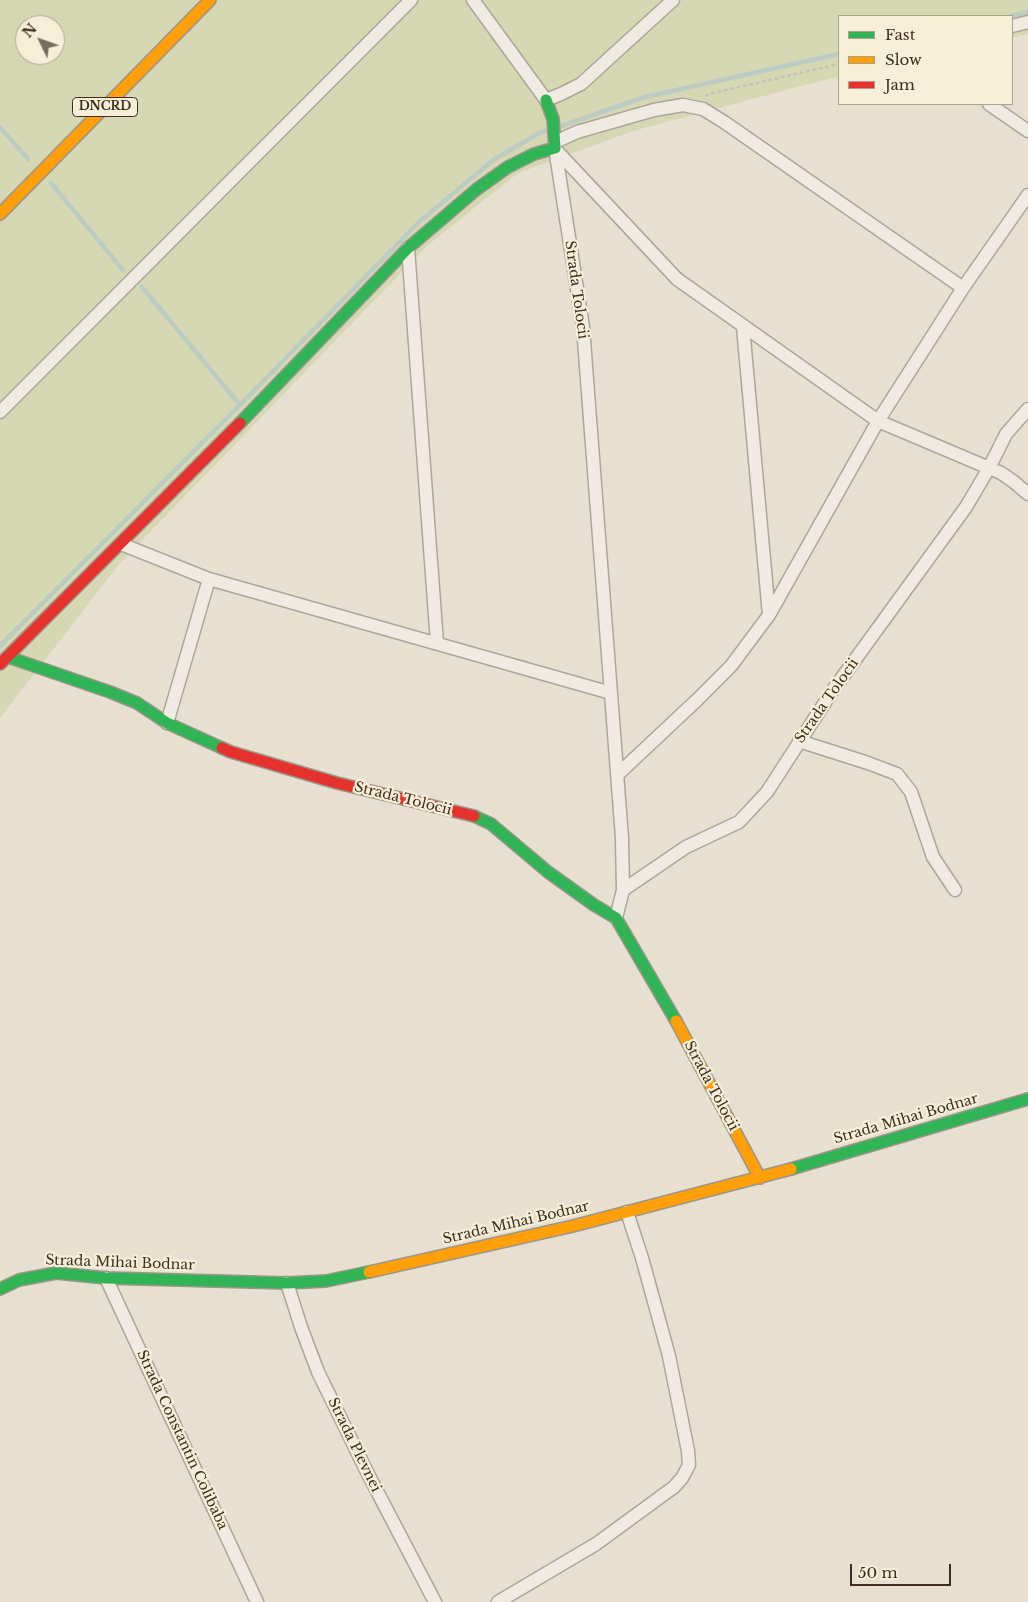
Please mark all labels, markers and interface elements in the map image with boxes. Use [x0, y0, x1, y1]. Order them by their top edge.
north arrow [15, 15, 65, 65]
legend [838, 15, 1013, 105]
text: N [18, 20, 41, 42]
text: Fast [885, 25, 915, 44]
text: Slow [885, 50, 922, 69]
text: Jam [885, 75, 915, 94]
road number: DNCRD [72, 98, 138, 116]
street label: Strada Tolocii [561, 240, 591, 340]
street label: Strada Tolocii [792, 655, 862, 747]
street label: Strada Tolocii [353, 779, 453, 819]
street label: Strada Tolocii [680, 1038, 742, 1134]
street label: Strada Mihai Bodnar [832, 1090, 980, 1148]
street label: Strada Mihai Bodnar [441, 1198, 591, 1248]
street label: Strada Mihai Bodnar [45, 1252, 195, 1274]
street label: Strada Constantin Colibaba [133, 1348, 231, 1532]
street label: Strada Plevnei [324, 1395, 384, 1495]
scale bar [853, 1554, 954, 1586]
text: 50 m [858, 1563, 898, 1582]

